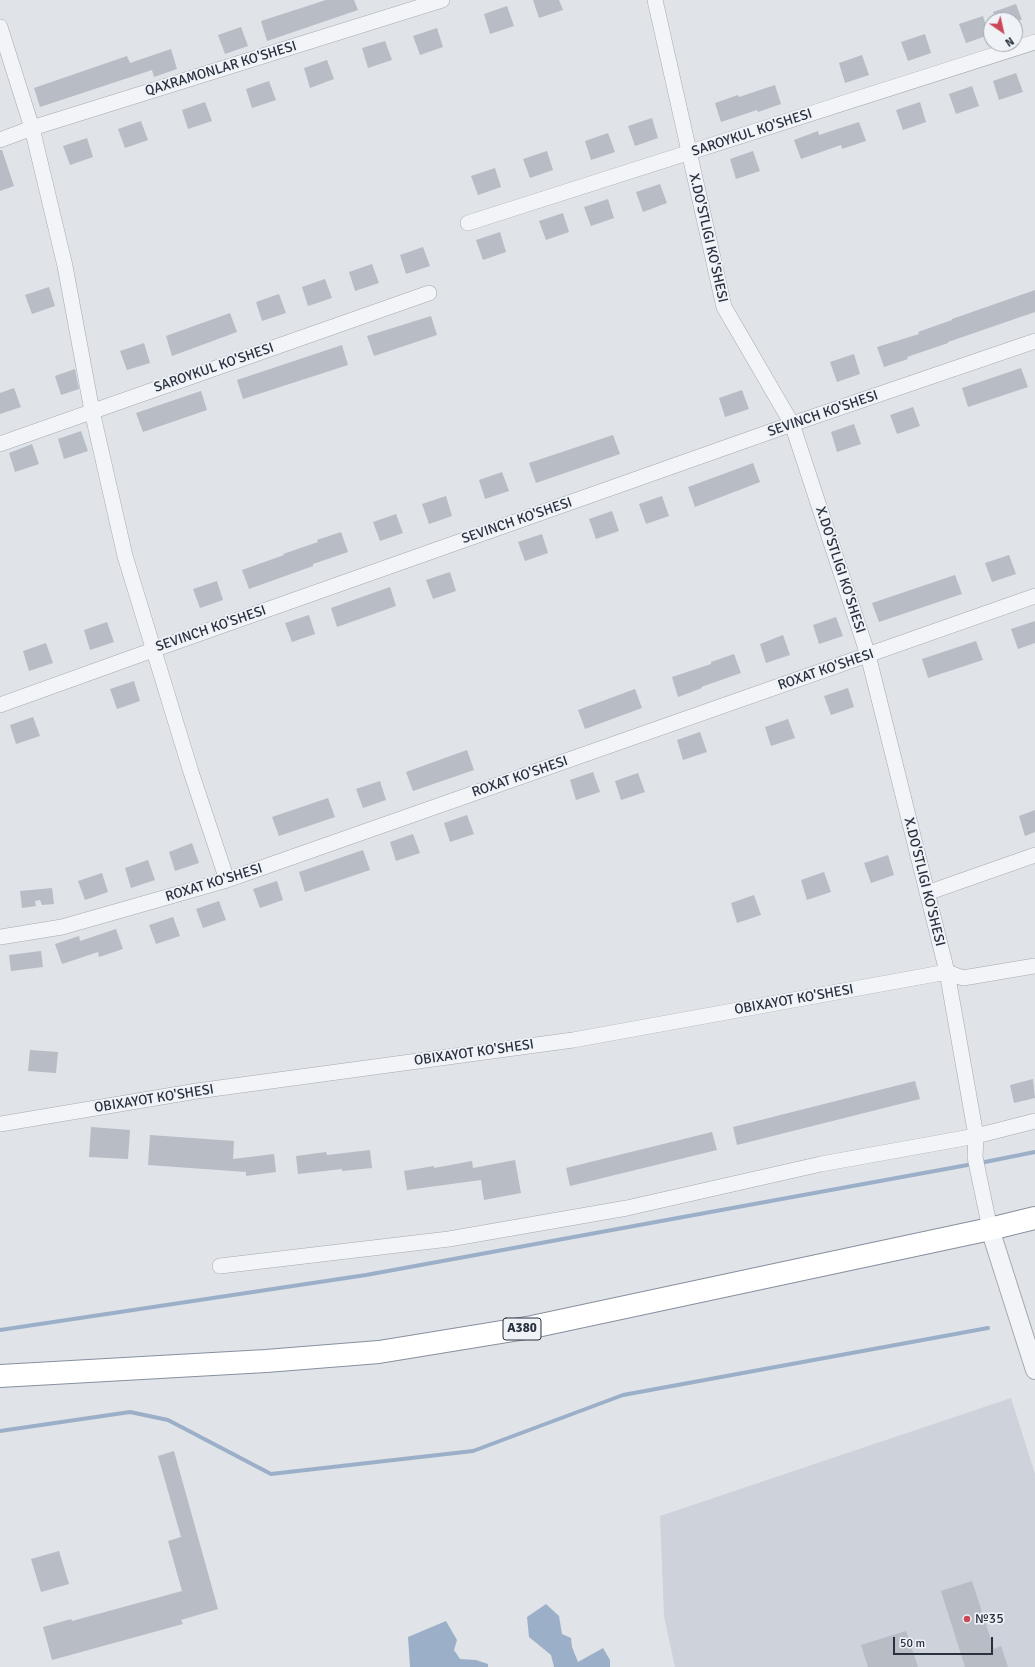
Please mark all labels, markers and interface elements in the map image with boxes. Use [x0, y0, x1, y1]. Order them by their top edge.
north arrow [983, 12, 1023, 52]
text: N [1003, 34, 1016, 49]
street label: QAXRAMONLAR KO'SHESI [143, 38, 299, 100]
street label: SAROYKUL KO'SHESI [690, 106, 814, 160]
street label: X.DO'STLIGI KO'SHESI [685, 172, 731, 304]
street label: SAROYKUL KO'SHESI [152, 340, 276, 396]
street label: SEVINCH KO'SHESI [766, 387, 880, 441]
street label: SEVINCH KO'SHESI [460, 494, 574, 548]
street label: X.DO'STLIGI KO'SHESI [812, 505, 868, 635]
street label: SEVINCH KO'SHESI [154, 602, 268, 656]
street label: ROXAT KO'SHESI [776, 646, 876, 694]
street label: ROXAT KO'SHESI [470, 753, 570, 801]
street label: X.DO'STLIGI KO'SHESI [900, 816, 948, 948]
street label: ROXAT KO'SHESI [164, 860, 264, 906]
street label: OBIXAYOT KO'SHESI [733, 981, 855, 1019]
street label: OBIXAYOT KO'SHESI [413, 1036, 535, 1070]
street label: OBIXAYOT KO'SHESI [93, 1081, 215, 1117]
road number: A380 [503, 1318, 541, 1340]
place label: №35 [975, 1611, 1004, 1627]
marker: №35 [962, 1614, 972, 1624]
scale bar [895, 1629, 995, 1655]
text: 50 m [900, 1636, 925, 1651]

